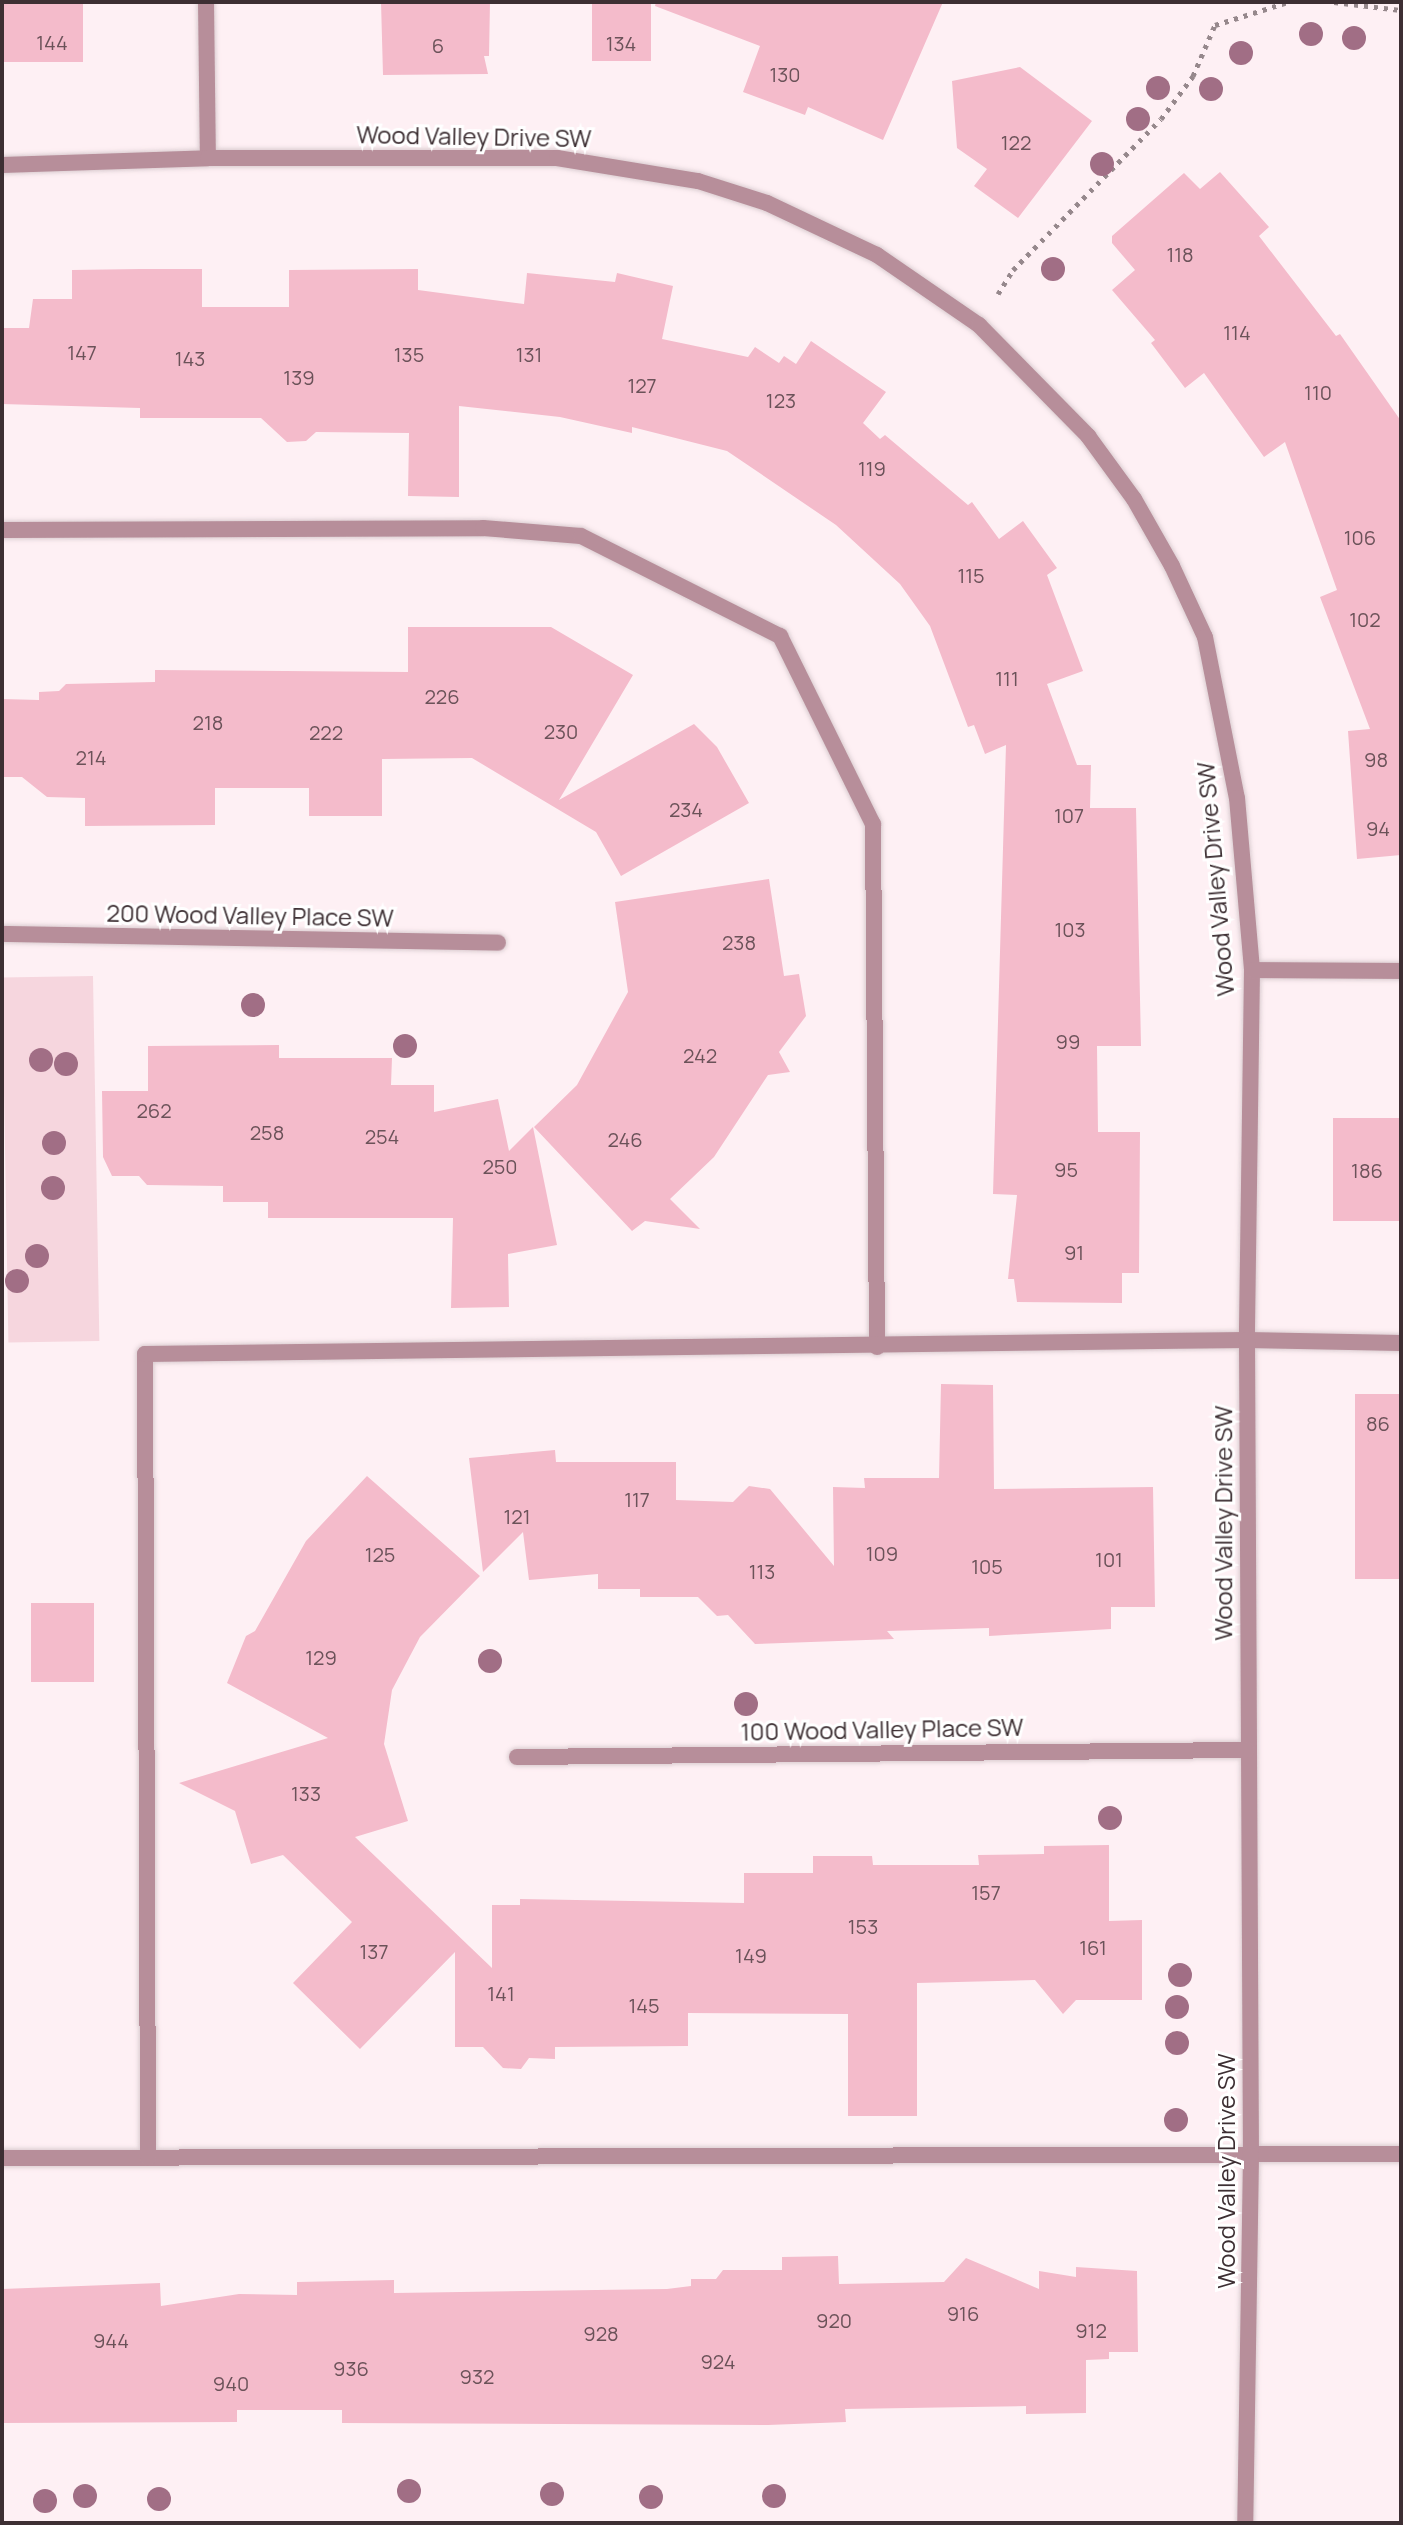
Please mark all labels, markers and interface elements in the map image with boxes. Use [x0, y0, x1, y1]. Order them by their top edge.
house number: 144 [36, 30, 68, 54]
house number: 134 [606, 31, 636, 55]
house number: 6 [432, 33, 444, 57]
house number: 130 [769, 62, 801, 86]
street label: Wood Valley Drive SW [356, 120, 592, 152]
house number: 122 [1001, 130, 1031, 154]
house number: 118 [1166, 242, 1194, 266]
house number: 114 [1223, 320, 1251, 344]
house number: 147 [67, 340, 97, 364]
house number: 135 [394, 342, 424, 366]
house number: 131 [516, 342, 542, 366]
house number: 143 [175, 346, 205, 370]
house number: 139 [283, 365, 315, 389]
house number: 127 [627, 373, 657, 397]
house number: 110 [1304, 380, 1332, 404]
house number: 123 [766, 388, 796, 412]
house number: 119 [858, 456, 886, 480]
house number: 106 [1344, 525, 1376, 549]
house number: 115 [957, 563, 985, 587]
house number: 102 [1349, 607, 1381, 631]
house number: 111 [995, 666, 1019, 690]
house number: 226 [424, 684, 460, 708]
house number: 218 [193, 710, 223, 734]
house number: 230 [544, 719, 578, 743]
house number: 222 [309, 720, 343, 744]
house number: 214 [76, 745, 106, 769]
house number: 98 [1364, 747, 1388, 771]
street label: Wood Valley Drive SW [1190, 761, 1240, 997]
house number: 234 [669, 797, 703, 821]
house number: 107 [1054, 803, 1084, 827]
house number: 94 [1366, 816, 1390, 840]
street label: 200 Wood Valley Place SW [106, 898, 394, 932]
house number: 103 [1054, 917, 1086, 941]
house number: 238 [722, 930, 756, 954]
house number: 99 [1056, 1029, 1080, 1053]
house number: 242 [683, 1043, 717, 1067]
house number: 262 [136, 1098, 172, 1122]
house number: 258 [250, 1120, 284, 1144]
house number: 254 [365, 1124, 399, 1148]
house number: 246 [607, 1127, 643, 1151]
house number: 250 [482, 1154, 518, 1178]
house number: 95 [1054, 1157, 1078, 1181]
house number: 186 [1351, 1158, 1383, 1182]
house number: 91 [1064, 1240, 1084, 1264]
street label: Wood Valley Drive SW [1209, 1405, 1237, 1641]
house number: 86 [1366, 1411, 1390, 1435]
house number: 117 [624, 1487, 650, 1511]
house number: 121 [504, 1504, 530, 1528]
house number: 109 [866, 1541, 898, 1565]
house number: 125 [365, 1542, 395, 1566]
house number: 101 [1095, 1547, 1123, 1571]
house number: 105 [971, 1554, 1003, 1578]
house number: 113 [749, 1559, 775, 1583]
house number: 129 [305, 1645, 337, 1669]
street label: 100 Wood Valley Place SW [740, 1712, 1024, 1746]
house number: 133 [291, 1781, 321, 1805]
house number: 157 [971, 1880, 1001, 1904]
house number: 153 [848, 1914, 878, 1938]
house number: 161 [1079, 1935, 1107, 1959]
house number: 137 [360, 1939, 388, 1963]
house number: 149 [735, 1943, 767, 1967]
house number: 141 [487, 1981, 515, 2005]
house number: 145 [628, 1993, 660, 2017]
street label: Wood Valley Drive SW [1212, 2053, 1240, 2289]
house number: 916 [947, 2301, 979, 2325]
house number: 920 [816, 2308, 852, 2332]
house number: 912 [1075, 2318, 1107, 2342]
house number: 928 [583, 2321, 619, 2345]
house number: 944 [93, 2328, 129, 2352]
house number: 924 [700, 2349, 736, 2373]
house number: 936 [333, 2356, 369, 2380]
house number: 932 [460, 2364, 494, 2388]
house number: 940 [213, 2371, 249, 2395]

